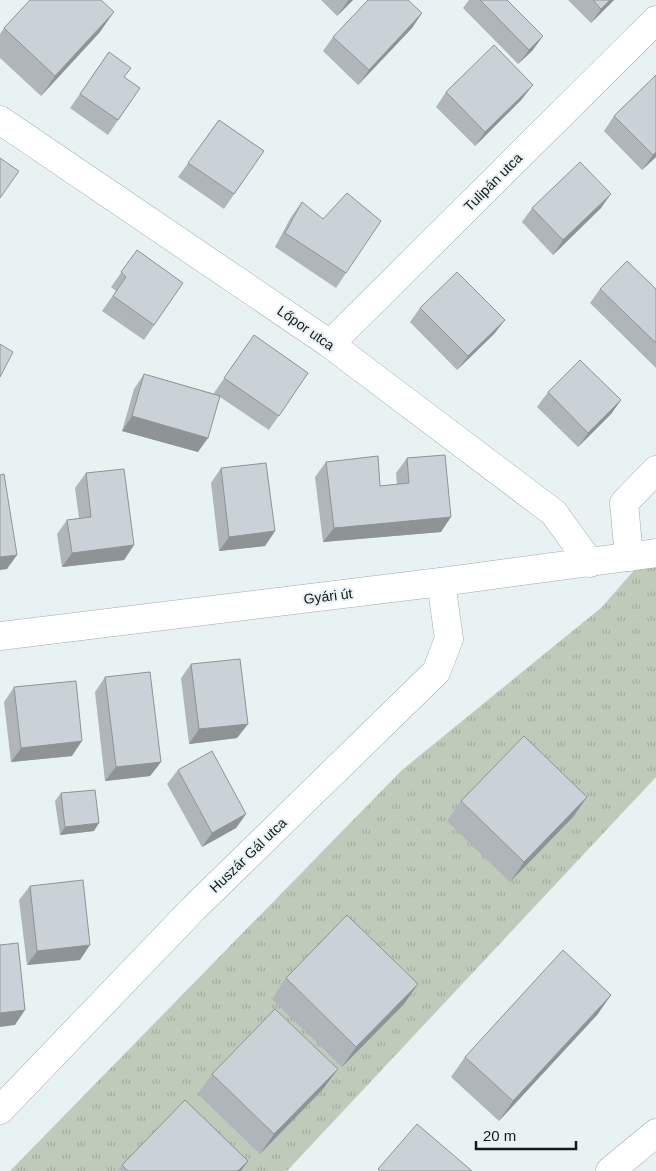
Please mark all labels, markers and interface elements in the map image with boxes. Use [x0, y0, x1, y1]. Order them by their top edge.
street label: Tulipán utca [461, 149, 526, 214]
street label: Lőpor utca [274, 302, 338, 354]
street label: Gyári út [303, 585, 353, 607]
street label: Huszár Gál utca [206, 814, 290, 896]
scale bar [476, 1118, 576, 1150]
text: 20 m [483, 1127, 516, 1144]

